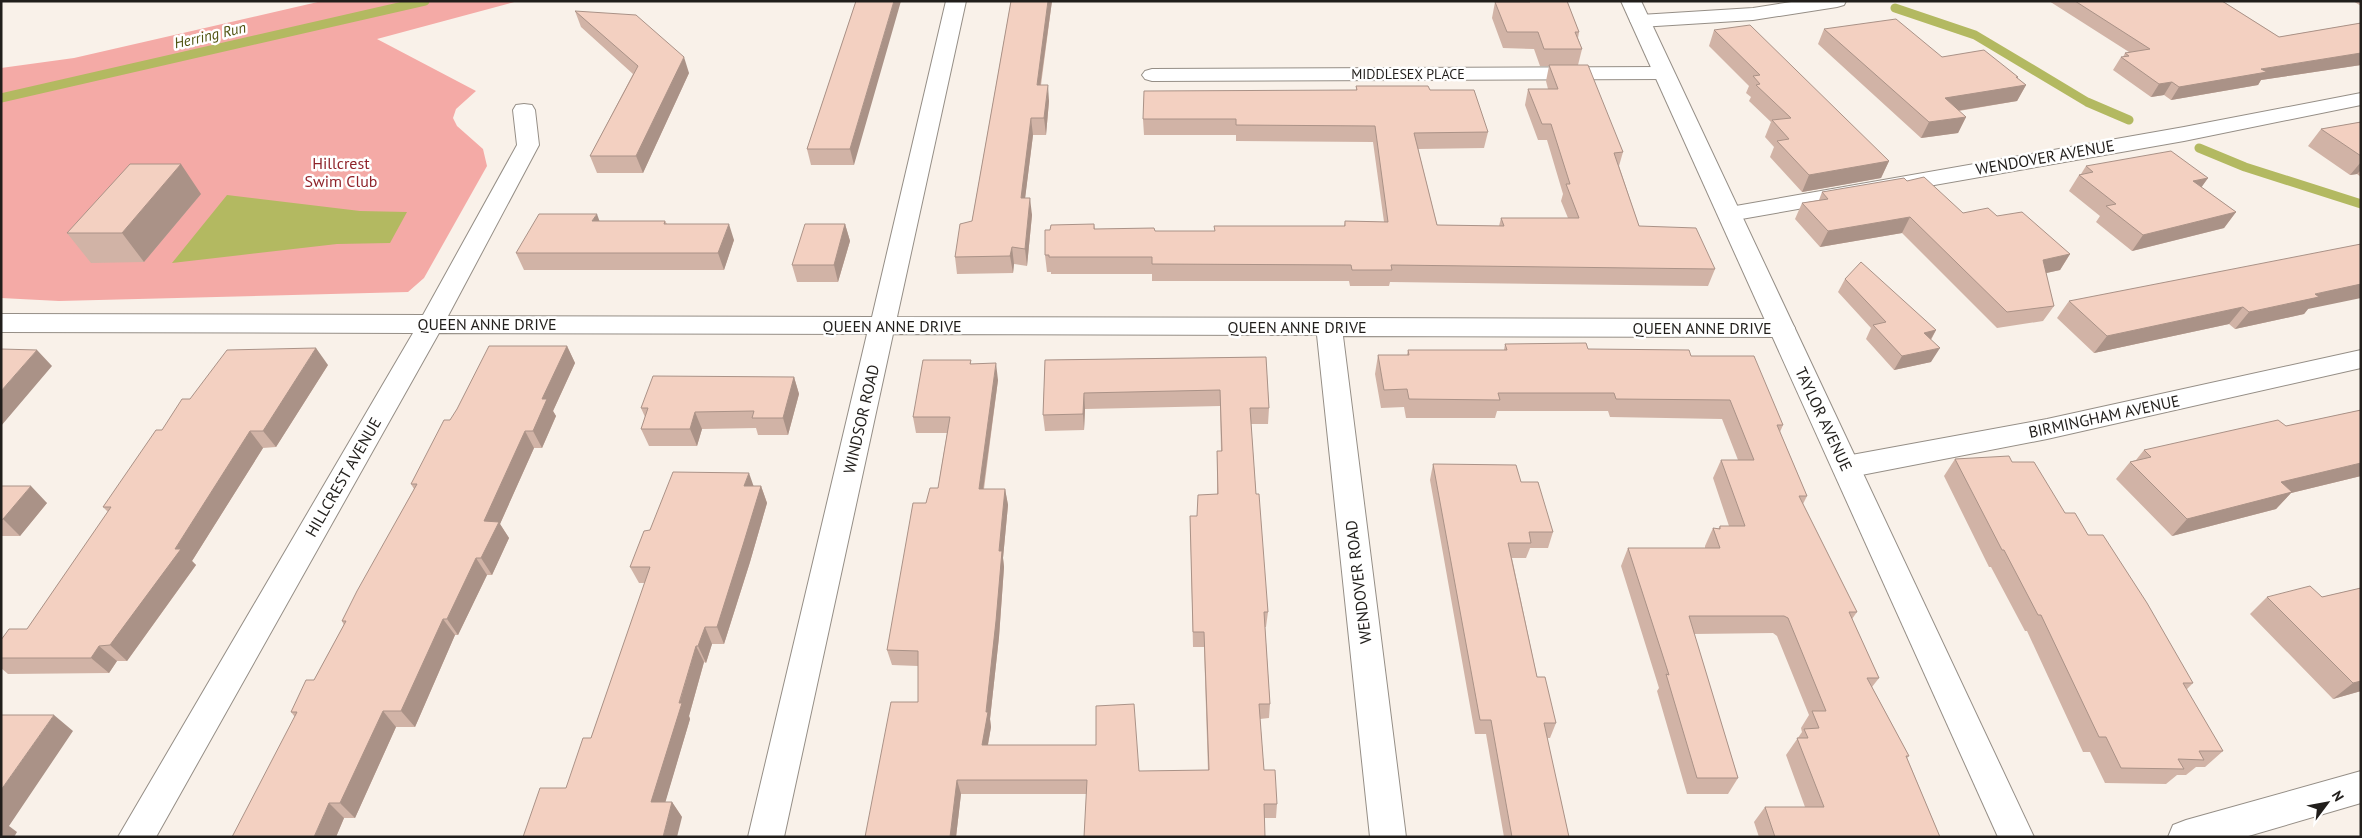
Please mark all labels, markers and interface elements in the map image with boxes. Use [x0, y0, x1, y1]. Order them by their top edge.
water label: Herring Run [172, 17, 248, 53]
street label: MIDDLESEX PLACE [1351, 65, 1465, 83]
street label: WENDOVER AVENUE [1974, 135, 2116, 179]
park label: Hillcrest Swim Club [305, 153, 377, 191]
street label: QUEEN ANNE DRIVE [417, 314, 557, 334]
street label: QUEEN ANNE DRIVE [822, 316, 962, 336]
street label: QUEEN ANNE DRIVE [1227, 317, 1367, 337]
street label: QUEEN ANNE DRIVE [1632, 318, 1772, 338]
street label: WINDSOR ROAD [839, 362, 883, 476]
street label: TAYLOR AVENUE [1791, 364, 1857, 474]
street label: BIRMINGHAM AVENUE [2027, 390, 2181, 442]
street label: HILLCREST AVENUE [301, 414, 385, 540]
street label: WENDOVER ROAD [1341, 519, 1375, 645]
north arrow [2302, 778, 2352, 828]
text: N [2328, 787, 2348, 805]

